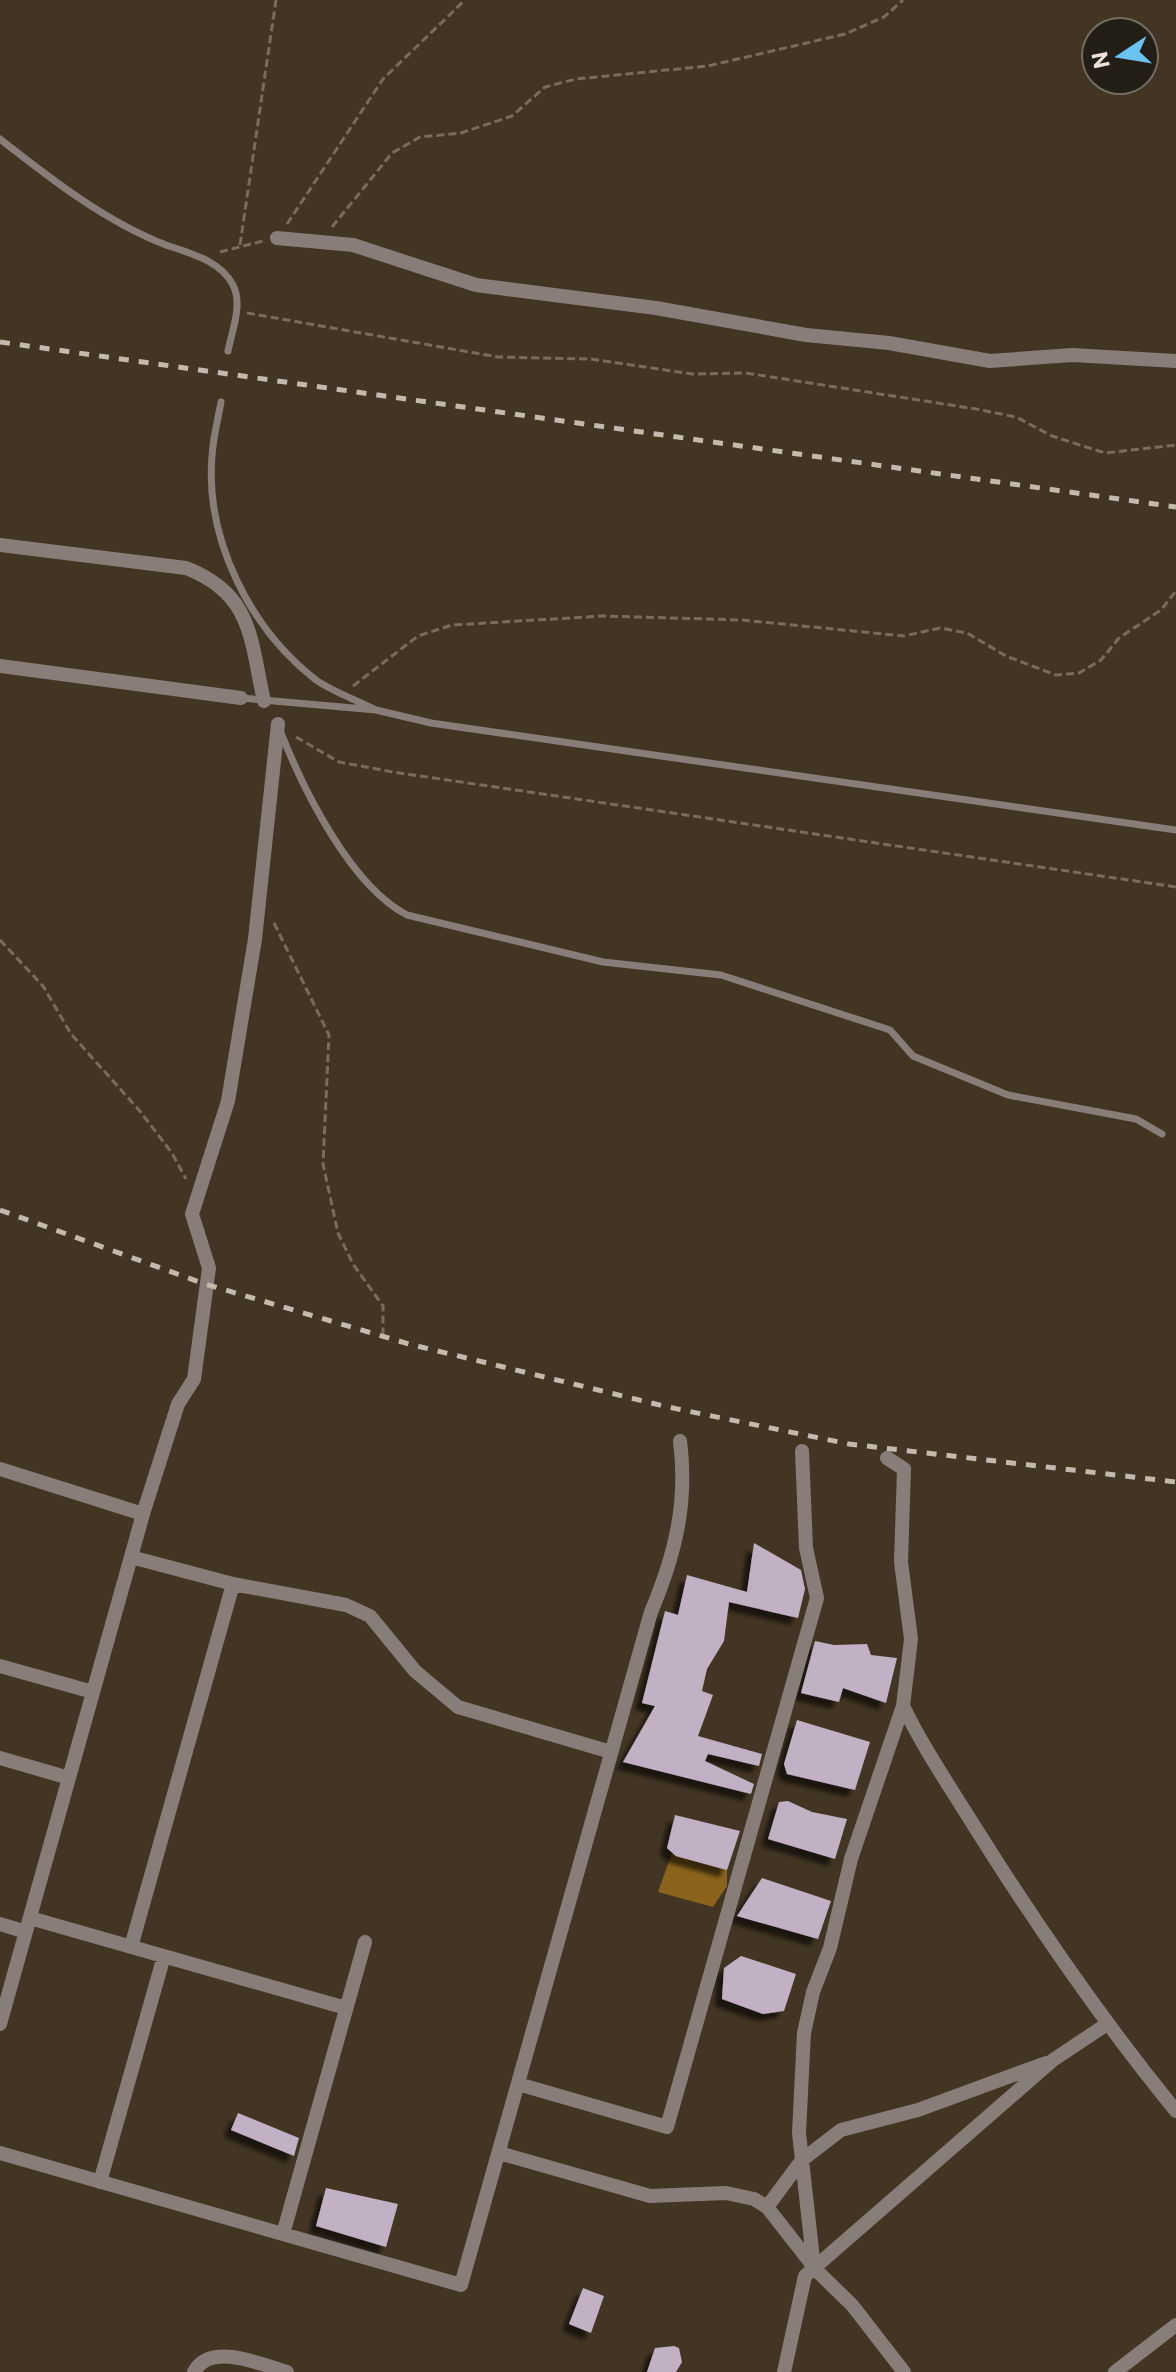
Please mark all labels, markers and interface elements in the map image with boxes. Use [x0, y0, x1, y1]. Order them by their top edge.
north arrow [1080, 16, 1160, 96]
text: N [1085, 49, 1115, 71]

